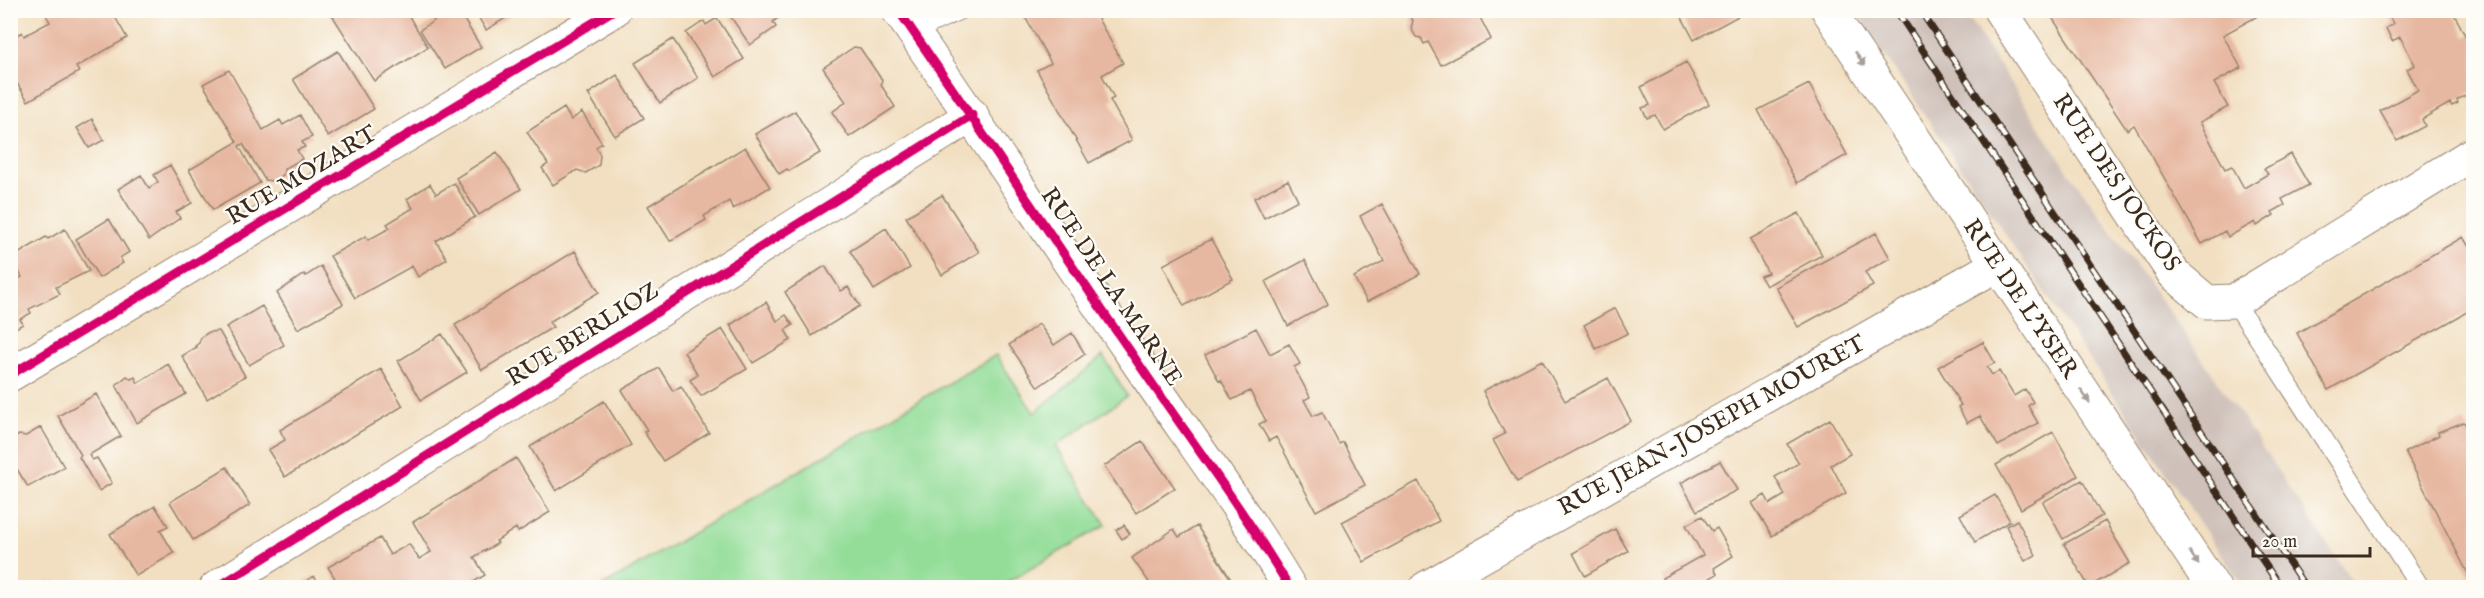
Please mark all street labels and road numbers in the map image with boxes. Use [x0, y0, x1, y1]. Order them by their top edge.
street label: RUE DES JOCKOS [2045, 88, 2187, 278]
street label: RUE MOZART [221, 119, 383, 233]
street label: RUE DE LA MARNE [1033, 182, 1189, 392]
street label: RUE DE L'YSER [1955, 213, 2085, 385]
street label: RUE BERLIOZ [501, 276, 665, 394]
street label: RUE JEAN-JOSEPH MOURET [1553, 328, 1872, 524]

